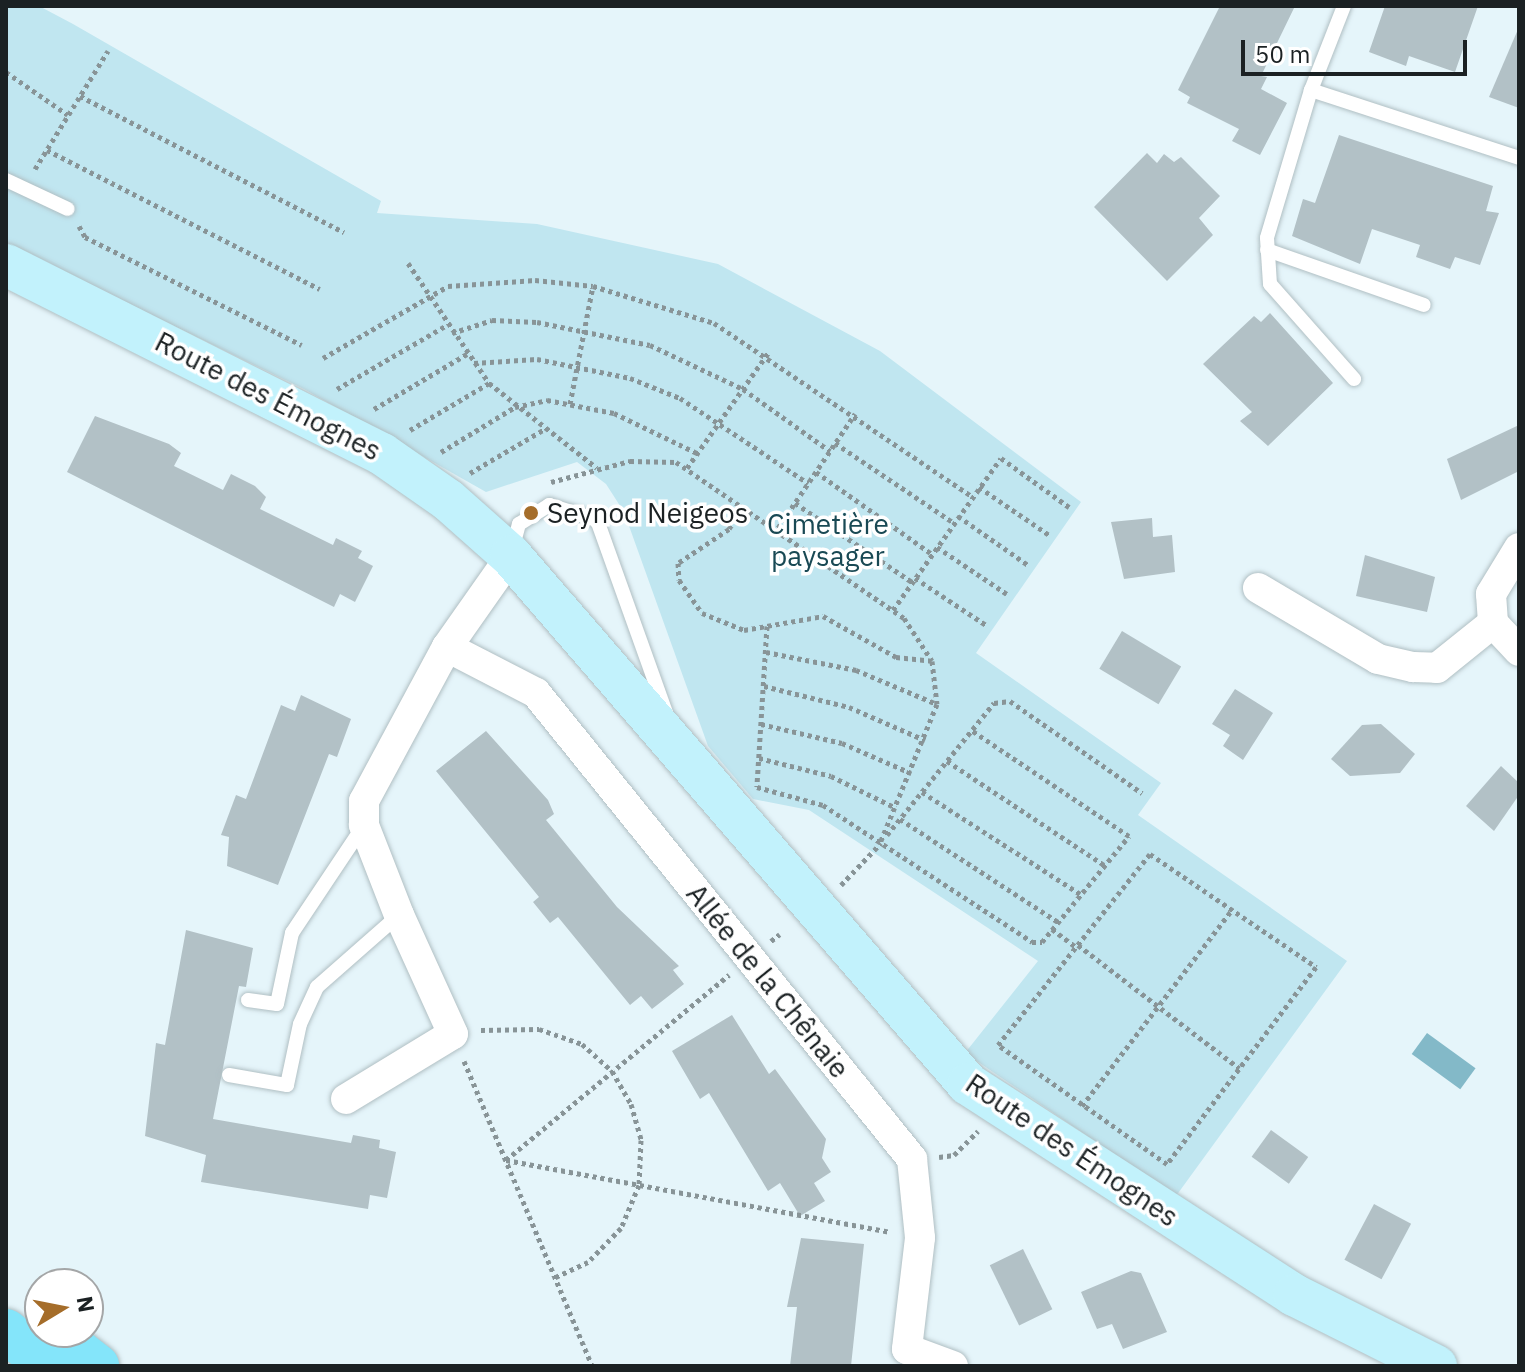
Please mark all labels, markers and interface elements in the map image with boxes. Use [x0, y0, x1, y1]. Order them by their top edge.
scale bar [1245, 24, 1471, 74]
text: 50 m [1255, 38, 1310, 70]
street label: Route des Émognes [150, 325, 386, 467]
place label: Seynod Neigeos [547, 496, 748, 530]
marker: Seynod Neigeos [522, 504, 540, 522]
park label: Cimetière paysager [767, 507, 889, 573]
street label: Allée de la Chênaie [680, 877, 856, 1085]
street label: Route des Émognes [959, 1067, 1185, 1233]
north arrow [24, 1268, 104, 1348]
text: N [70, 1294, 102, 1314]

